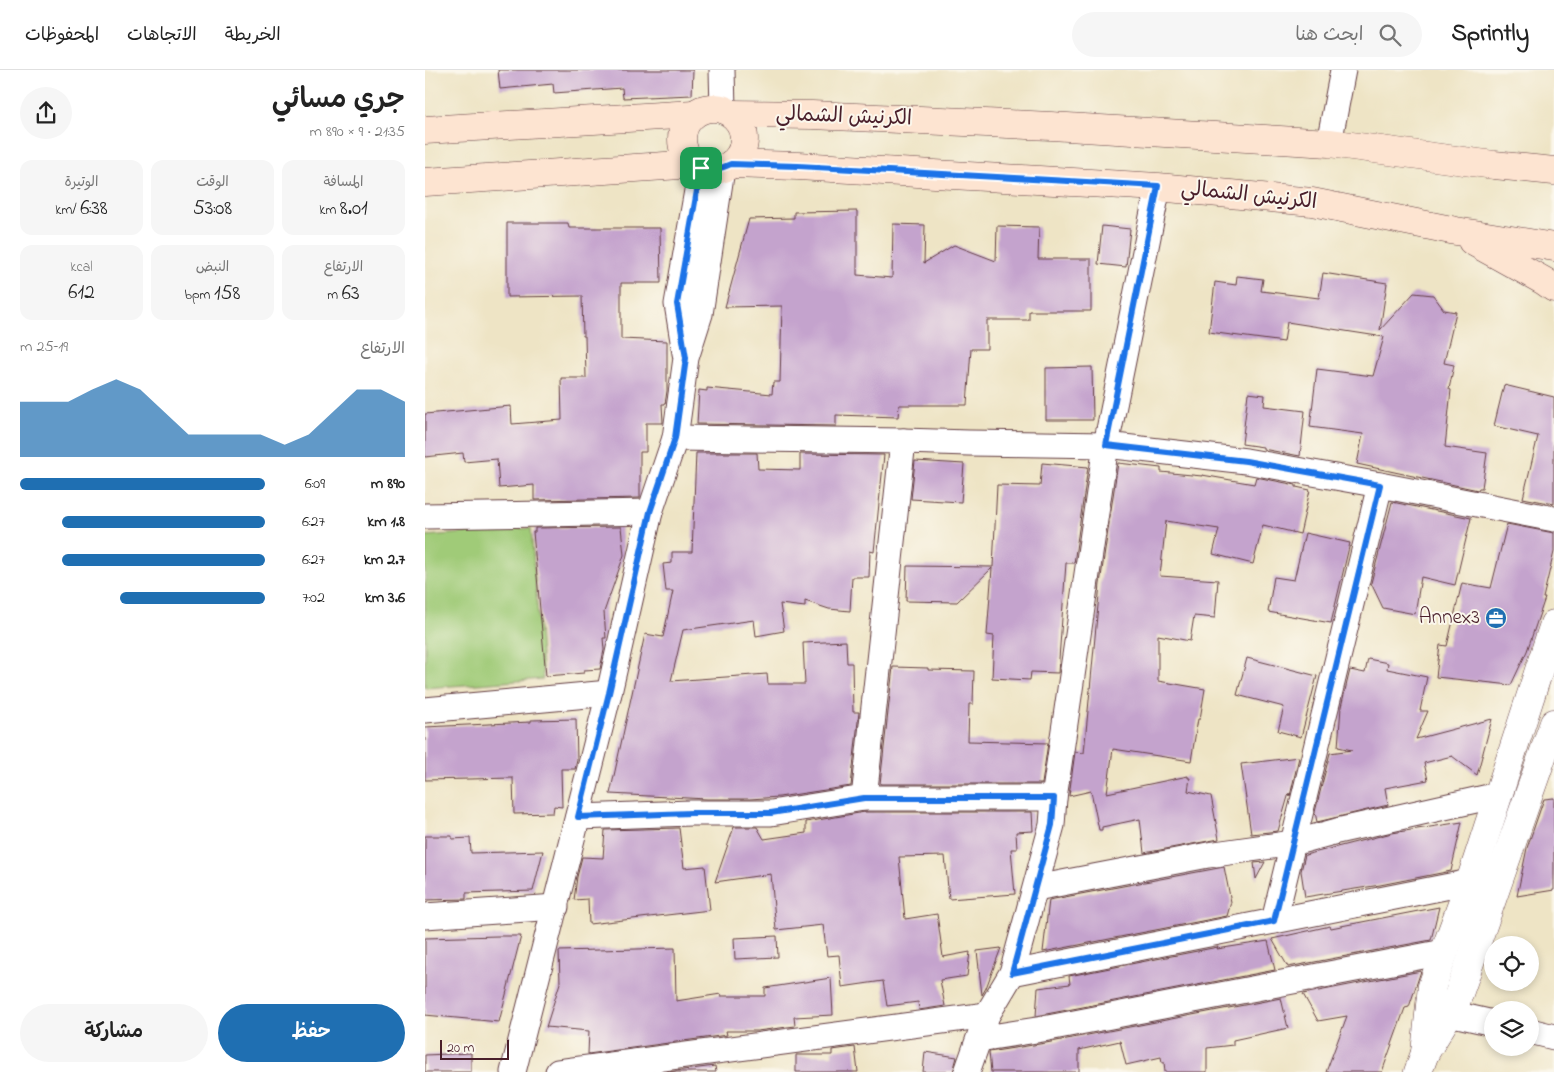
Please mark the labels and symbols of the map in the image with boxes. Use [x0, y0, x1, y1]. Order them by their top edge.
street label: الكرنيش الشمالي [775, 100, 913, 136]
pin [680, 147, 722, 189]
street label: الكرنيش الشمالي [1179, 174, 1318, 220]
place label: Annex3 [1419, 603, 1480, 633]
office icon: Annex3 [1484, 606, 1508, 630]
scale bar [440, 1037, 509, 1060]

